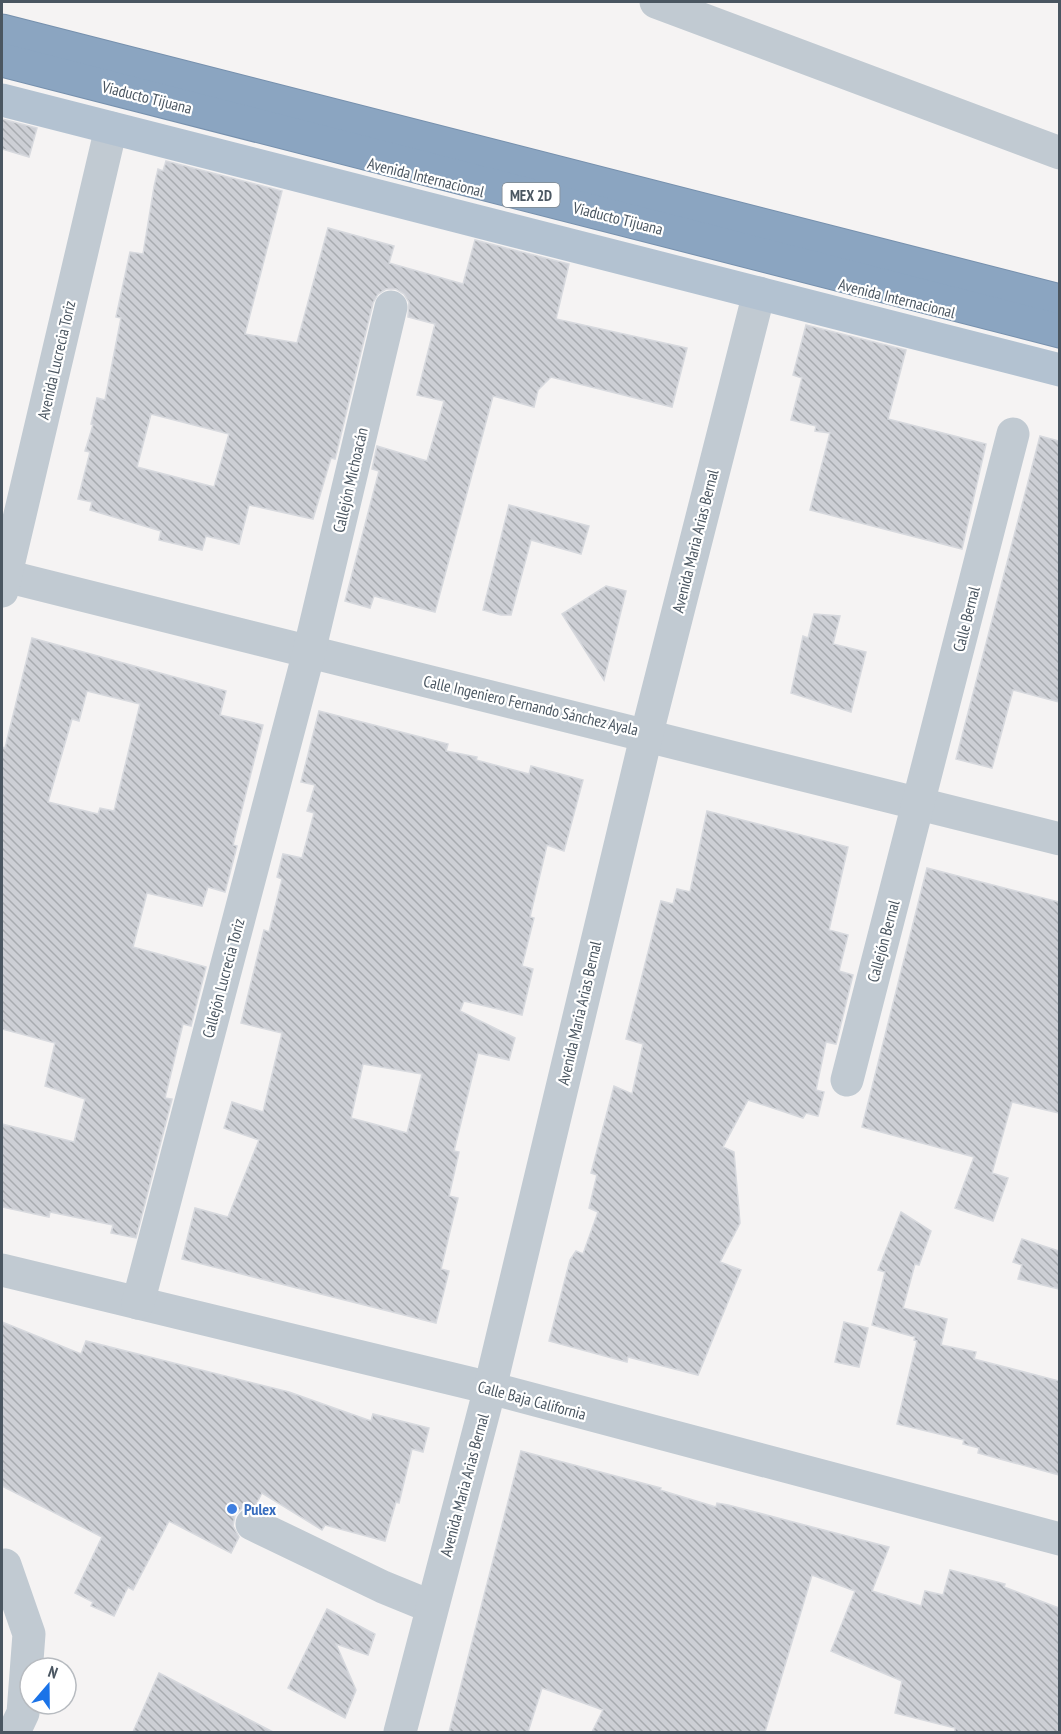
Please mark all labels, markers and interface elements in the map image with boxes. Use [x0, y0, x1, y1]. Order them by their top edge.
street label: Viaducto Tijuana [99, 76, 194, 118]
street label: Avenida Internacional [365, 153, 487, 201]
road number: MEX 2D [502, 183, 560, 207]
street label: Viaducto Tijuana [570, 197, 665, 239]
street label: Avenida Internacional [836, 274, 958, 322]
street label: Avenida Lucrecia Toriz [33, 298, 79, 421]
street label: Callejón Michoacán [328, 426, 372, 534]
street label: Avenida Maria Arias Bernal [667, 467, 723, 615]
street label: Calle Bernal [948, 584, 984, 654]
street label: Calle Ingeniero Fernando Sánchez Ayala [422, 671, 640, 739]
street label: Callejón Bernal [862, 898, 904, 984]
street label: Callejón Lucrecia Toriz [197, 916, 249, 1040]
street label: Avenida Maria Arias Bernal [553, 939, 605, 1087]
street label: Calle Baja California [476, 1376, 588, 1424]
street label: Avenida Maria Arias Bernal [435, 1411, 493, 1559]
place label: Pulex [244, 1499, 276, 1519]
marker: Pulex [225, 1502, 239, 1516]
north arrow [18, 1656, 78, 1716]
text: N [46, 1661, 61, 1683]

